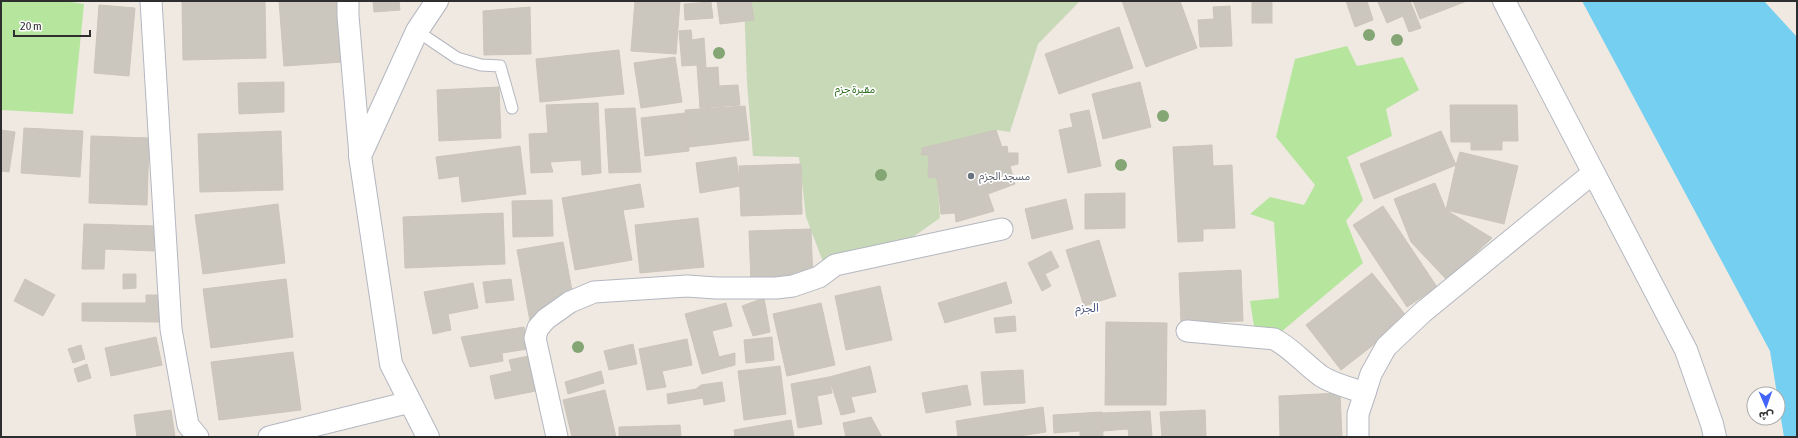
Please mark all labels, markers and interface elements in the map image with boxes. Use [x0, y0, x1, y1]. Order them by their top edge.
scale bar [14, 12, 90, 38]
text: 20 m [20, 19, 42, 33]
park label: مقبرة جزم [835, 83, 876, 97]
place label: مسجد الجزم [979, 170, 1030, 184]
marker: مسجد الجزم [966, 171, 976, 181]
district label: الجزم [1075, 301, 1099, 317]
north arrow [1746, 386, 1786, 426]
text: ش [1759, 409, 1774, 422]

